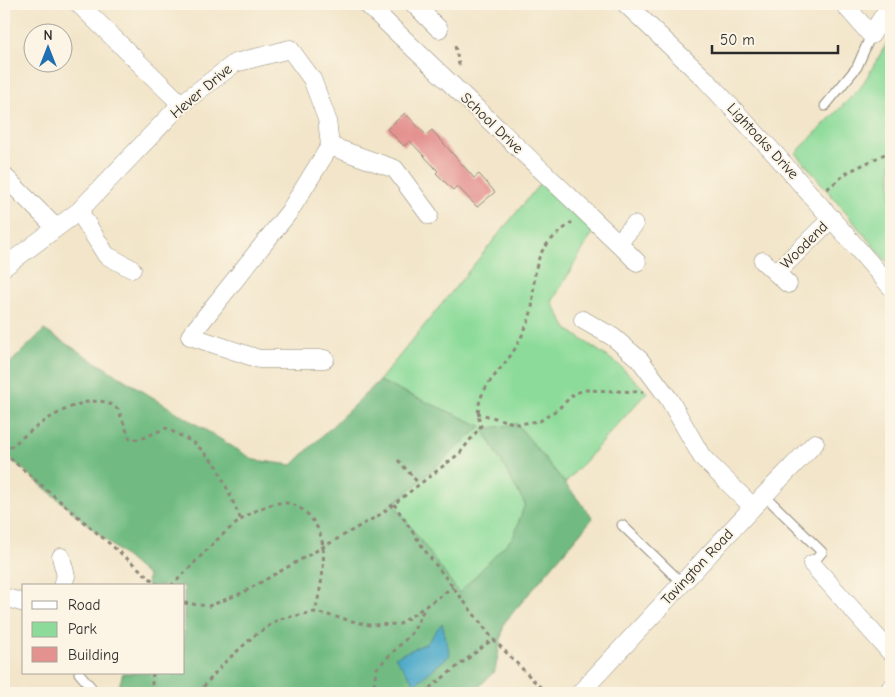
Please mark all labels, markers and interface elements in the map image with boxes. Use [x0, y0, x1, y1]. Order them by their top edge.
north arrow [22, 22, 72, 72]
scale bar [712, 22, 839, 54]
text: N [43, 27, 53, 44]
text: 50 m [720, 31, 755, 49]
street label: Hever Drive [166, 60, 236, 122]
street label: School Drive [457, 89, 527, 158]
street label: Lightoaks Drive [723, 99, 803, 183]
street label: Woodend [776, 217, 832, 273]
street label: Tavington Road [657, 525, 737, 609]
legend [22, 584, 185, 674]
text: Road [68, 596, 100, 614]
text: Park [68, 620, 97, 638]
text: Building [68, 646, 119, 664]

